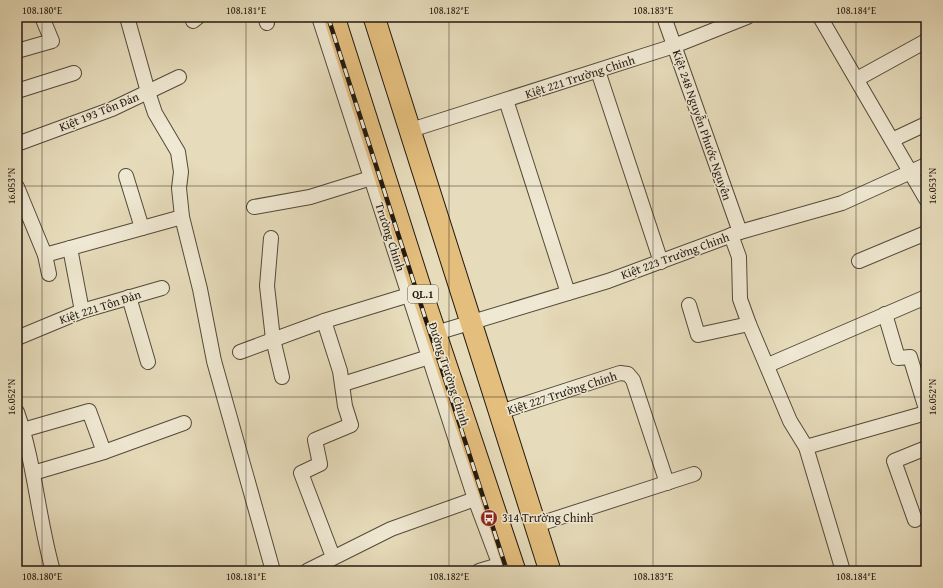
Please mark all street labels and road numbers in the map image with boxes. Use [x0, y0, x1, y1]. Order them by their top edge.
street label: Kiệt 248 Nguyễn Phước Nguyên [669, 47, 736, 203]
street label: Kiệt 221 Trường Chinh [523, 51, 637, 102]
street label: Kiệt 193 Tôn Đản [56, 88, 142, 135]
street label: Trường Chinh [371, 200, 410, 274]
street label: Kiệt 223 Trường Chinh [618, 228, 732, 283]
street label: Kiệt 221 Tôn Đản [57, 285, 143, 328]
road number: QL.1 [408, 285, 438, 303]
street label: Đường Trường Chinh [425, 320, 474, 428]
street label: Kiệt 227 Trường Chinh [505, 367, 619, 418]

